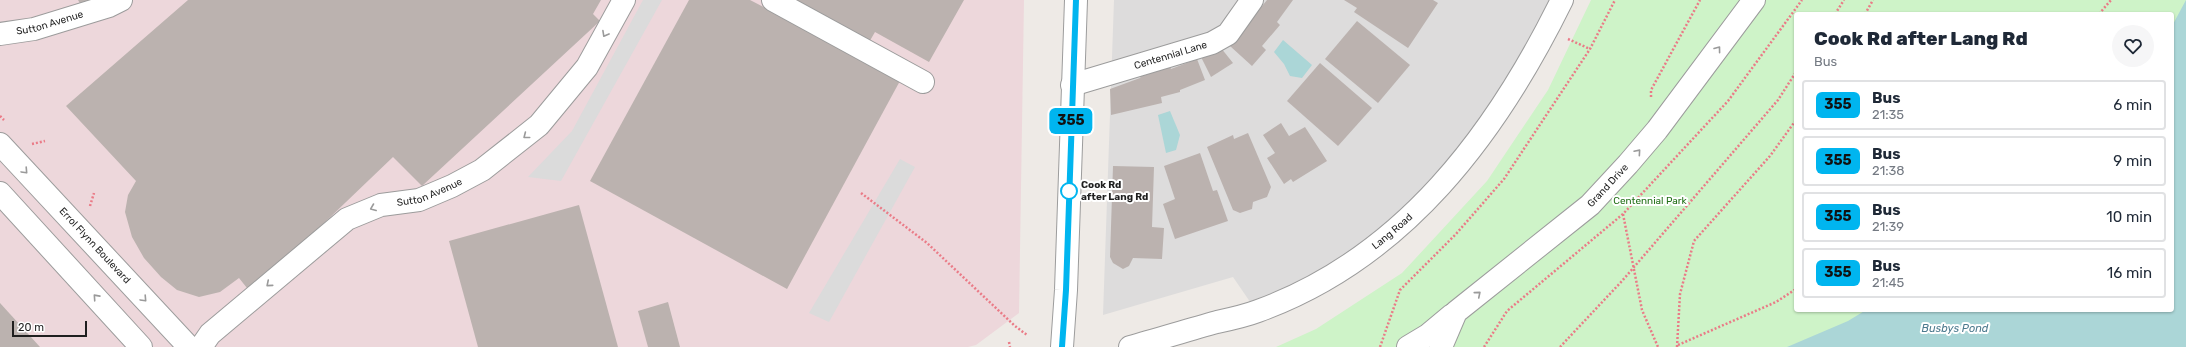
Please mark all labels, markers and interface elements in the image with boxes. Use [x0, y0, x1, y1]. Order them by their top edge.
street label: Sutton Avenue [15, 8, 85, 38]
button: heart [2112, 25, 2154, 67]
text: Cook Rd after Lang Rd [1814, 27, 2028, 50]
one-way arrow [603, 30, 610, 37]
street label: Centennial Lane [1133, 39, 1209, 72]
one-way arrow [1713, 47, 1720, 54]
text: Bus [1814, 54, 1837, 69]
text: Bus [1872, 89, 1900, 107]
text: 355 [1824, 96, 1852, 113]
text: 6 min [2113, 96, 2152, 114]
text: 21:35 [1872, 107, 1904, 122]
line badge: 355 [1048, 108, 1094, 134]
text: 355 [1057, 112, 1085, 129]
one-way arrow [523, 131, 530, 138]
text: Bus [1872, 145, 1900, 163]
one-way arrow [1633, 149, 1640, 157]
text: 355 [1824, 152, 1852, 169]
text: 9 min [2113, 152, 2152, 170]
street label: Grand Drive [1585, 161, 1631, 210]
text: 21:38 [1872, 163, 1905, 178]
one-way arrow [21, 167, 28, 174]
street label: Sutton Avenue [396, 175, 465, 209]
place label: Cook Rd after Lang Rd [1081, 179, 1148, 203]
marker: Cook Rd after Lang Rd [1060, 182, 1078, 200]
park label: Centennial Park [1613, 195, 1688, 207]
text: Bus [1872, 201, 1900, 219]
one-way arrow [370, 204, 377, 212]
street label: Errol Flynn Boulevard [56, 205, 133, 286]
text: 355 [1824, 208, 1852, 225]
text: 10 min [2106, 208, 2152, 226]
street label: Lang Road [1370, 211, 1415, 252]
text: 21:39 [1872, 219, 1904, 234]
text: Bus [1872, 257, 1900, 275]
text: 355 [1824, 264, 1852, 281]
text: 16 min [2107, 264, 2152, 282]
text: 21:45 [1872, 275, 1904, 290]
one-way arrow [267, 280, 274, 287]
one-way arrow [1474, 291, 1481, 298]
one-way arrow [139, 294, 147, 302]
one-way arrow [94, 295, 101, 302]
scale bar [12, 319, 87, 338]
text: 20 m [18, 321, 44, 334]
water label: Busbys Pond [1922, 322, 1989, 335]

